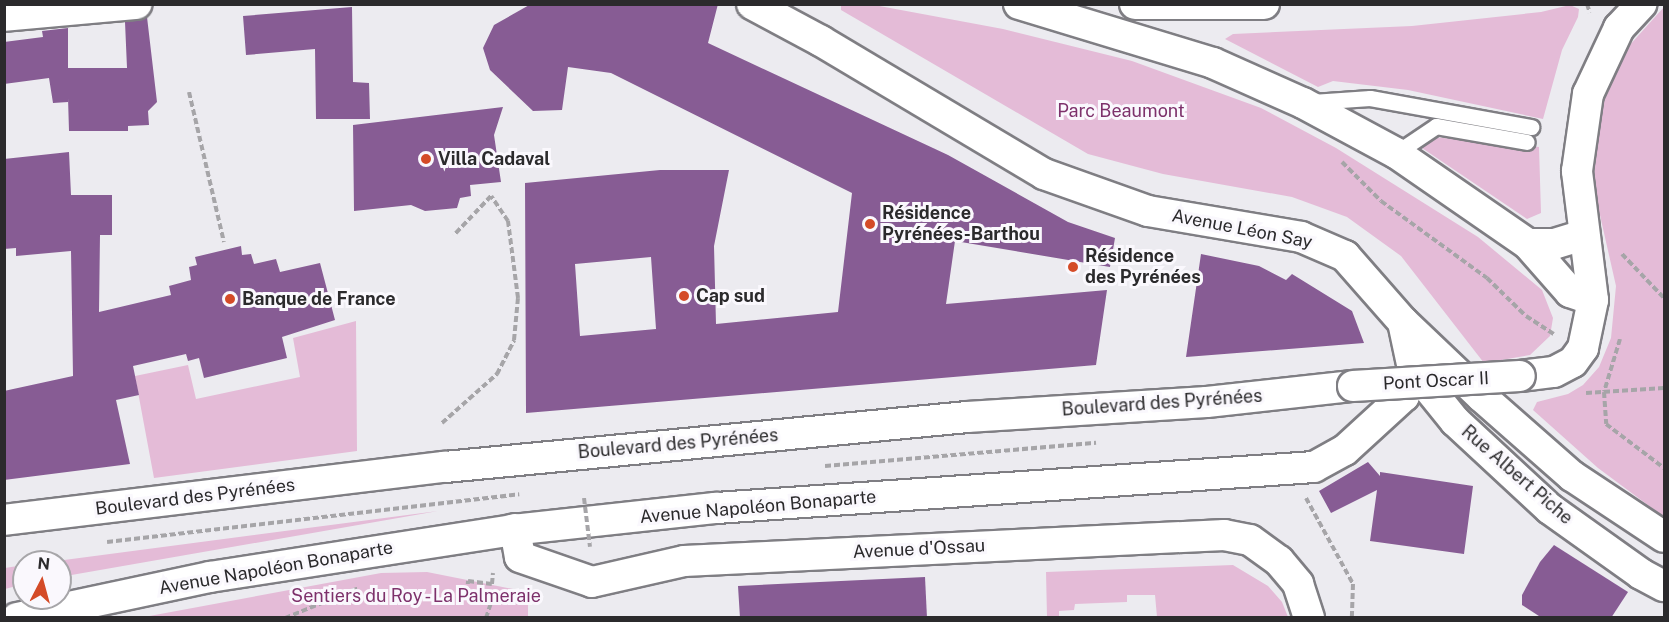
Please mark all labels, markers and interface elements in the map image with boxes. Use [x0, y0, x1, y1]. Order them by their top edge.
park label: Parc Beaumont [1057, 100, 1185, 122]
place label: Villa Cadaval [438, 148, 550, 170]
marker: Villa Cadaval [419, 152, 433, 166]
place label: Résidence Pyrénées-Barthou [882, 203, 1040, 246]
street label: Avenue Léon Say [1170, 205, 1314, 253]
marker: Résidence Pyrénées-Barthou [863, 217, 877, 231]
place label: Résidence des Pyrénées [1085, 246, 1201, 288]
marker: Résidence des Pyrénées [1066, 260, 1080, 274]
place label: Cap sud [696, 285, 765, 307]
place label: Banque de France [242, 288, 396, 310]
marker: Cap sud [677, 289, 691, 303]
marker: Banque de France [223, 292, 237, 306]
street label: Pont Oscar II [1382, 367, 1490, 395]
street label: Boulevard des Pyrénées [1061, 385, 1263, 421]
street label: Rue Albert Piche [1457, 421, 1577, 529]
street label: Boulevard des Pyrénées [577, 424, 779, 464]
street label: Boulevard des Pyrénées [94, 474, 296, 520]
street label: Avenue Napoléon Bonaparte [639, 486, 877, 528]
street label: Avenue d'Ossau [852, 535, 986, 563]
street label: Avenue Napoléon Bonaparte [157, 537, 395, 599]
north arrow [12, 550, 72, 610]
text: N [37, 553, 51, 574]
park label: Sentiers du Roy - La Palmeraie [288, 585, 544, 607]

